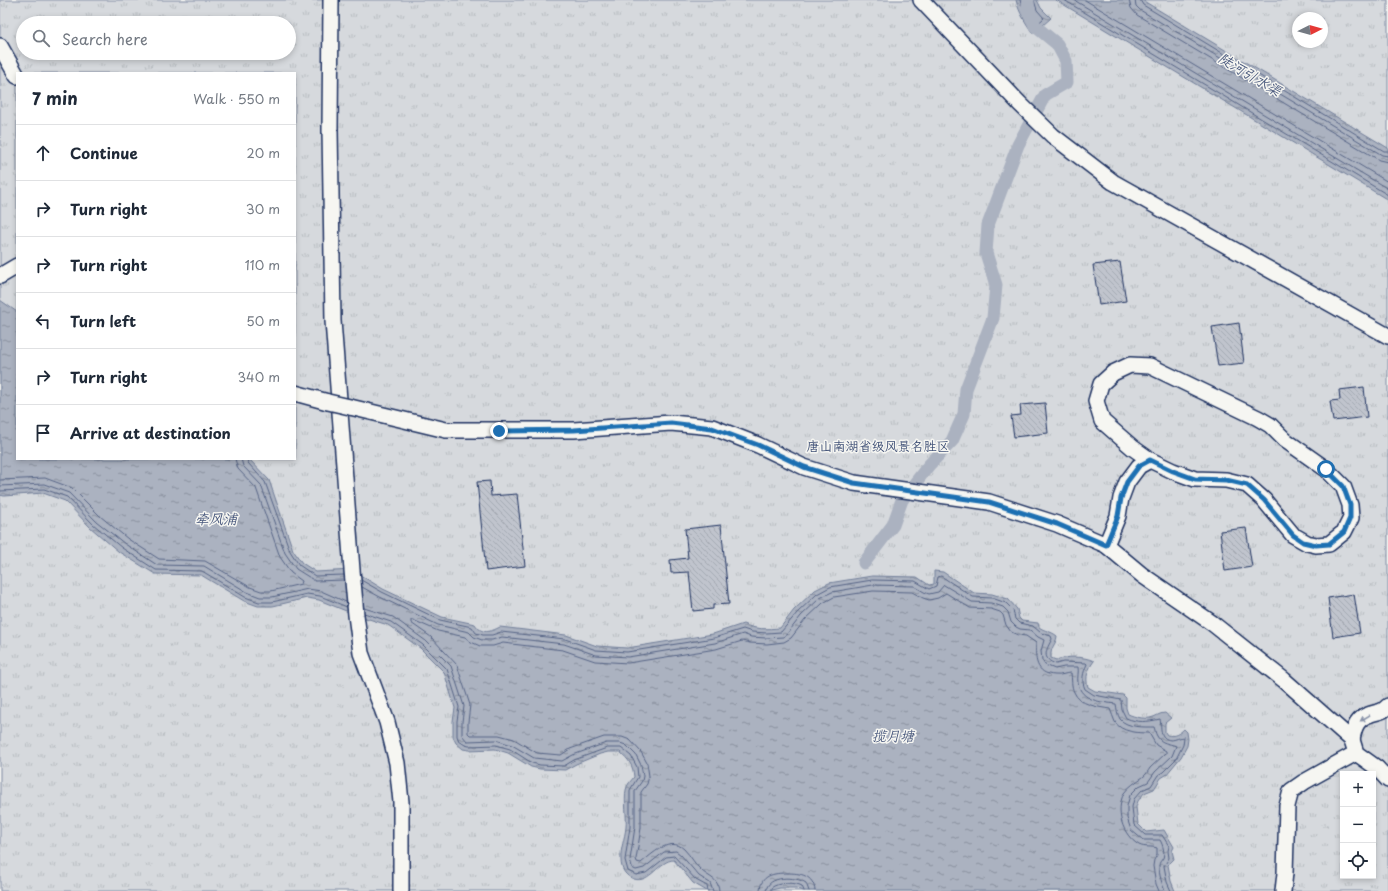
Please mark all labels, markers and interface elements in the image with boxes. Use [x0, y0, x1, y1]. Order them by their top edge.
north arrow [1292, 12, 1328, 48]
search box [16, 16, 296, 60]
icon: search [30, 27, 52, 49]
text: Search here [62, 27, 148, 50]
water label: 陡河引水渠 [1215, 47, 1286, 102]
text: 7 min [32, 85, 78, 111]
text: Walk · 550 m [193, 89, 280, 108]
text: Continue [70, 141, 138, 164]
icon: ahead [32, 142, 54, 164]
text: 20 m [246, 143, 280, 162]
text: Turn right [70, 197, 147, 220]
icon: right [32, 198, 54, 220]
text: 30 m [246, 199, 280, 218]
text: Turn right [70, 253, 147, 276]
icon: right [32, 254, 54, 276]
text: 110 m [245, 255, 280, 274]
text: Turn left [70, 309, 136, 332]
icon: left [32, 310, 54, 332]
text: 50 m [246, 311, 280, 330]
text: Turn right [70, 365, 147, 388]
icon: right [32, 366, 54, 388]
text: 340 m [237, 367, 280, 386]
text: Arrive at destination [70, 421, 231, 444]
icon: arrive [32, 422, 54, 444]
route end [490, 422, 508, 440]
park label: 唐山南湖省级风景名胜区 [806, 436, 950, 455]
route start [1317, 460, 1335, 478]
water label: 牵风浦 [195, 508, 239, 529]
one-way arrow [1359, 714, 1370, 722]
water label: 揽月塘 [872, 725, 916, 746]
map controls [1340, 771, 1376, 879]
button: + [1340, 771, 1376, 807]
button: − [1340, 807, 1376, 843]
button: locate [1340, 843, 1376, 879]

